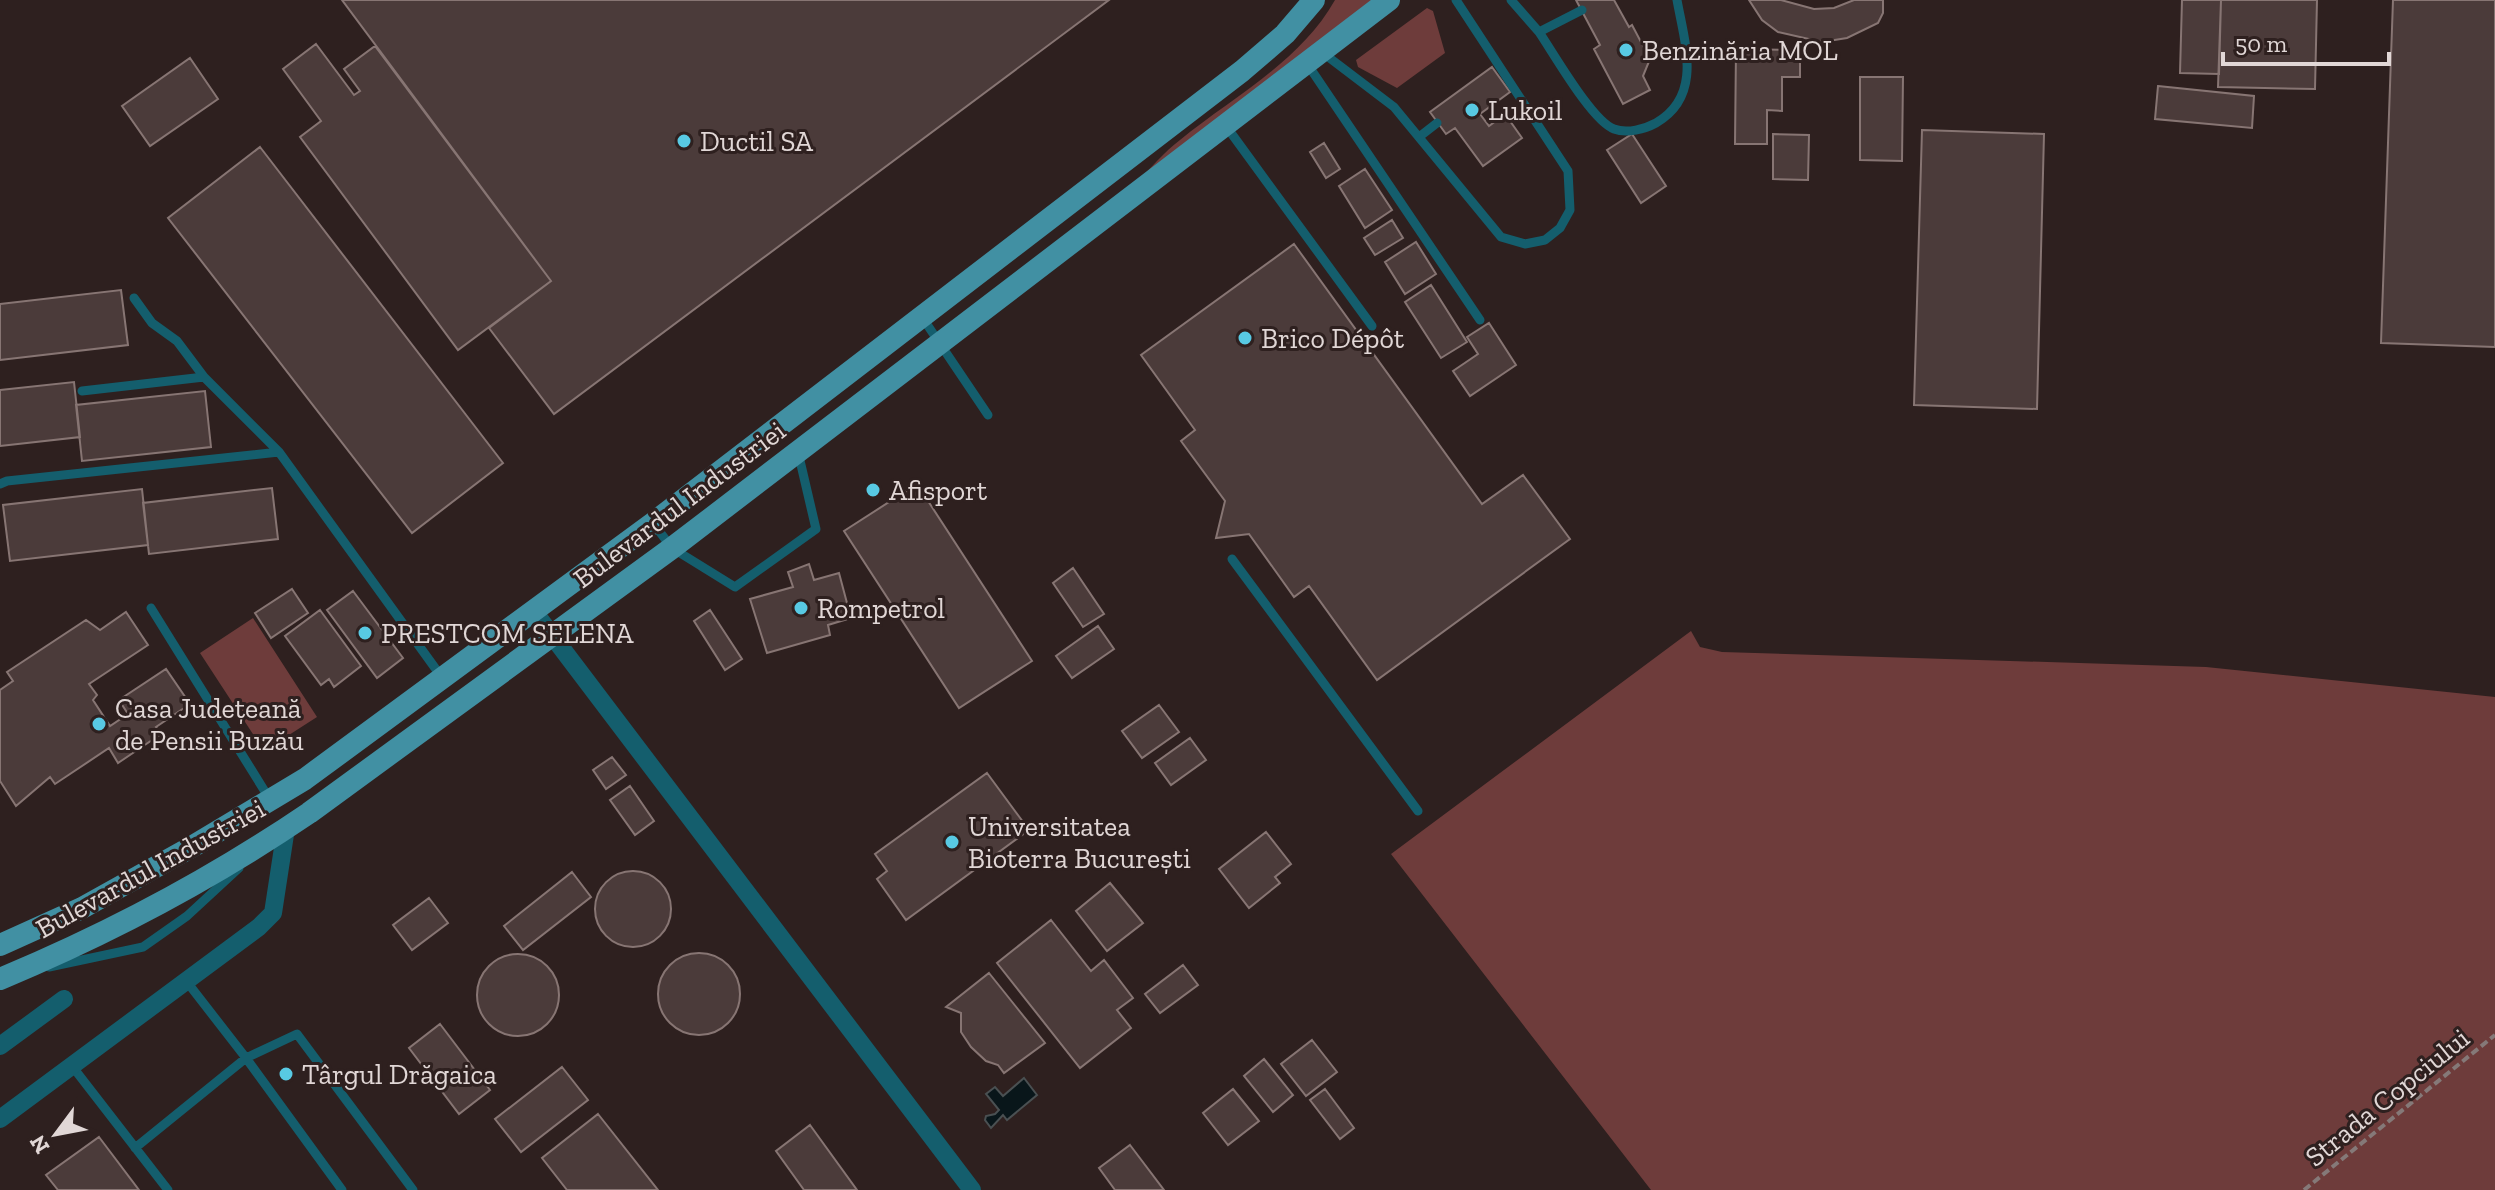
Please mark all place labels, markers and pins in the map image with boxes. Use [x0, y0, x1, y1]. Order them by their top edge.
place label: Benzinăria MOL [1642, 34, 1838, 67]
marker: Benzinăria MOL [1617, 41, 1635, 59]
place label: Lukoil [1488, 94, 1562, 127]
marker: Lukoil [1463, 101, 1481, 119]
place label: Ductil SA [700, 125, 814, 158]
marker: Ductil SA [675, 132, 693, 150]
place label: Brico Dépôt [1261, 322, 1405, 355]
marker: Brico Dépôt [1236, 329, 1254, 347]
place label: Afisport [889, 474, 988, 507]
marker: Afisport [864, 481, 882, 499]
place label: Rompetrol [817, 592, 945, 625]
marker: Rompetrol [792, 599, 810, 617]
place label: PRESTCOM SELENA [381, 617, 634, 650]
marker: PRESTCOM SELENA [356, 624, 374, 642]
place label: Casa Județeană de Pensii Buzău [115, 692, 304, 757]
marker: Casa Județeană de Pensii Buzău [90, 715, 108, 733]
place label: Universitatea Bioterra București [968, 810, 1191, 875]
marker: Universitatea Bioterra București [943, 833, 961, 851]
place label: Târgul Drăgaica [302, 1058, 497, 1091]
marker: Târgul Drăgaica [277, 1065, 295, 1083]

